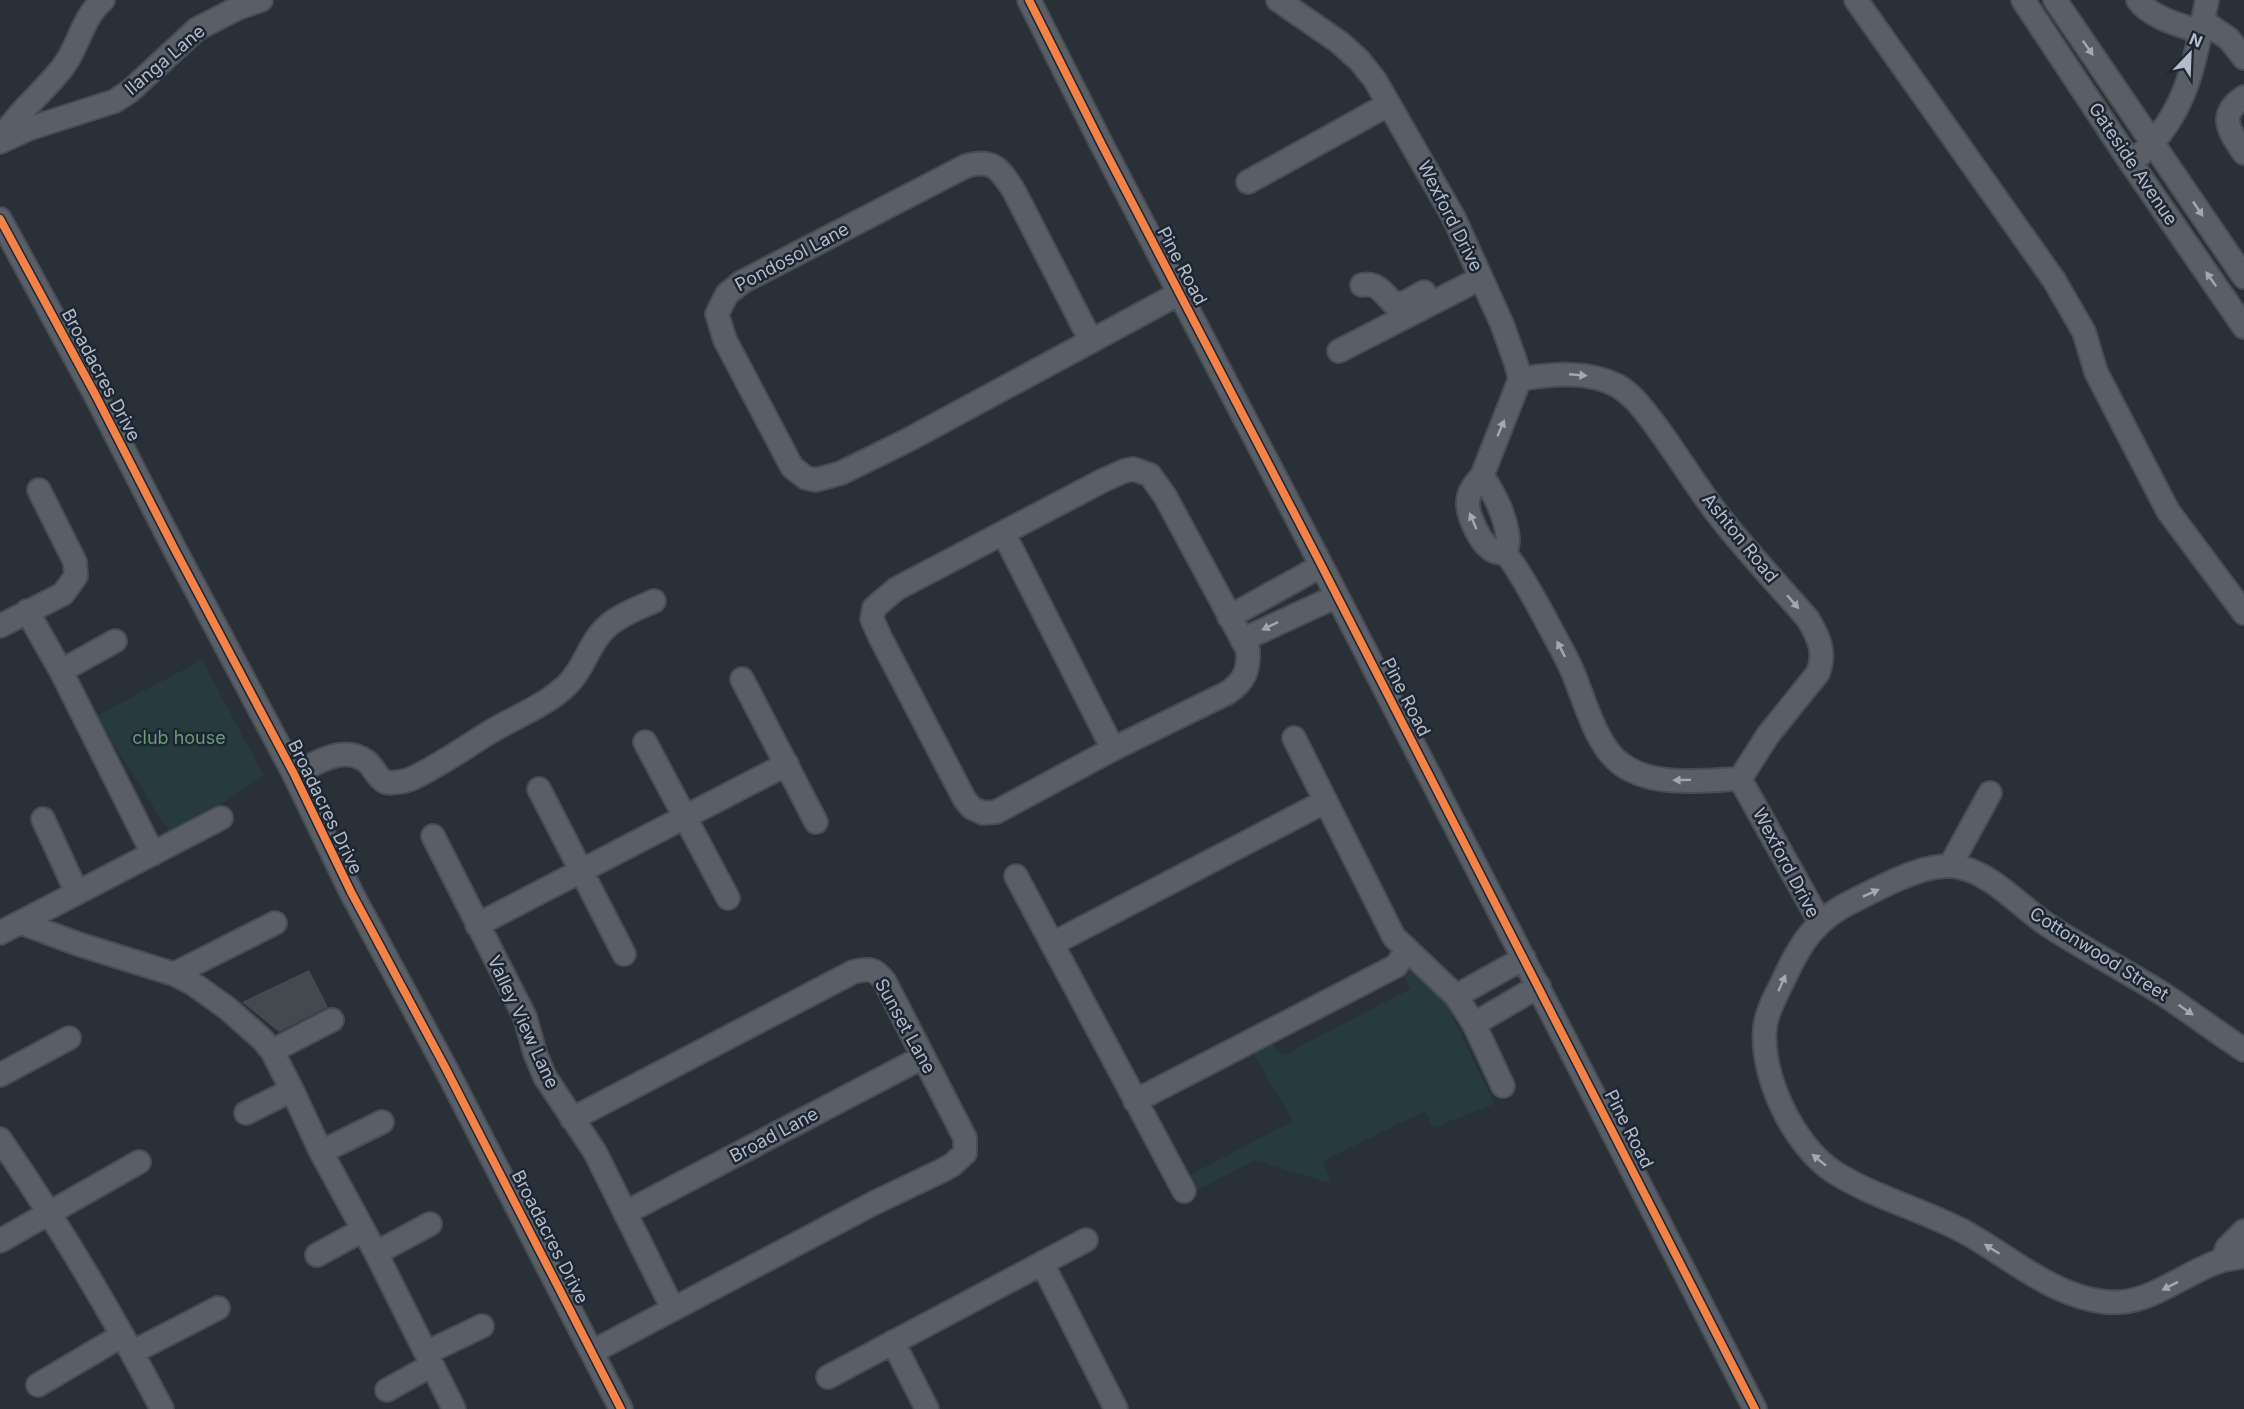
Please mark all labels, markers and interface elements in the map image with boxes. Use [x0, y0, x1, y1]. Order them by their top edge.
street label: Ilanga Lane [121, 20, 209, 99]
north arrow [2160, 24, 2220, 84]
text: N [2186, 29, 2205, 52]
one-way arrow [2082, 40, 2094, 56]
street label: Gateside Avenue [2085, 98, 2182, 229]
street label: Wexford Drive [1414, 157, 1487, 275]
one-way arrow [2192, 201, 2204, 217]
street label: Pondosol Lane [731, 218, 852, 295]
street label: Pine Road [1153, 223, 1212, 308]
one-way arrow [2205, 271, 2217, 287]
street label: Broadacres Drive [58, 305, 145, 445]
one-way arrow [1569, 371, 1588, 380]
one-way arrow [1497, 419, 1506, 437]
street label: Ashton Road [1698, 489, 1783, 586]
one-way arrow [1468, 511, 1478, 529]
one-way arrow [1786, 595, 1800, 610]
one-way arrow [1262, 622, 1279, 631]
one-way arrow [1556, 640, 1566, 657]
street label: Pine Road [1378, 654, 1435, 740]
park label: club house [132, 727, 226, 748]
street label: Broadacres Drive [284, 736, 367, 877]
one-way arrow [1672, 775, 1691, 785]
street label: Wexford Drive [1749, 804, 1824, 921]
one-way arrow [1862, 888, 1880, 898]
street label: Cottonwood Street [2026, 902, 2173, 1005]
street label: Valley View Lane [484, 952, 563, 1091]
one-way arrow [1777, 973, 1787, 991]
street label: Sunset Lane [871, 975, 940, 1077]
one-way arrow [2177, 1004, 2193, 1016]
street label: Pine Road [1601, 1086, 1658, 1172]
street label: Broad Lane [726, 1103, 821, 1167]
one-way arrow [1811, 1153, 1827, 1166]
street label: Broadacres Drive [508, 1167, 593, 1307]
one-way arrow [1984, 1243, 2000, 1254]
one-way arrow [2162, 1281, 2179, 1291]

